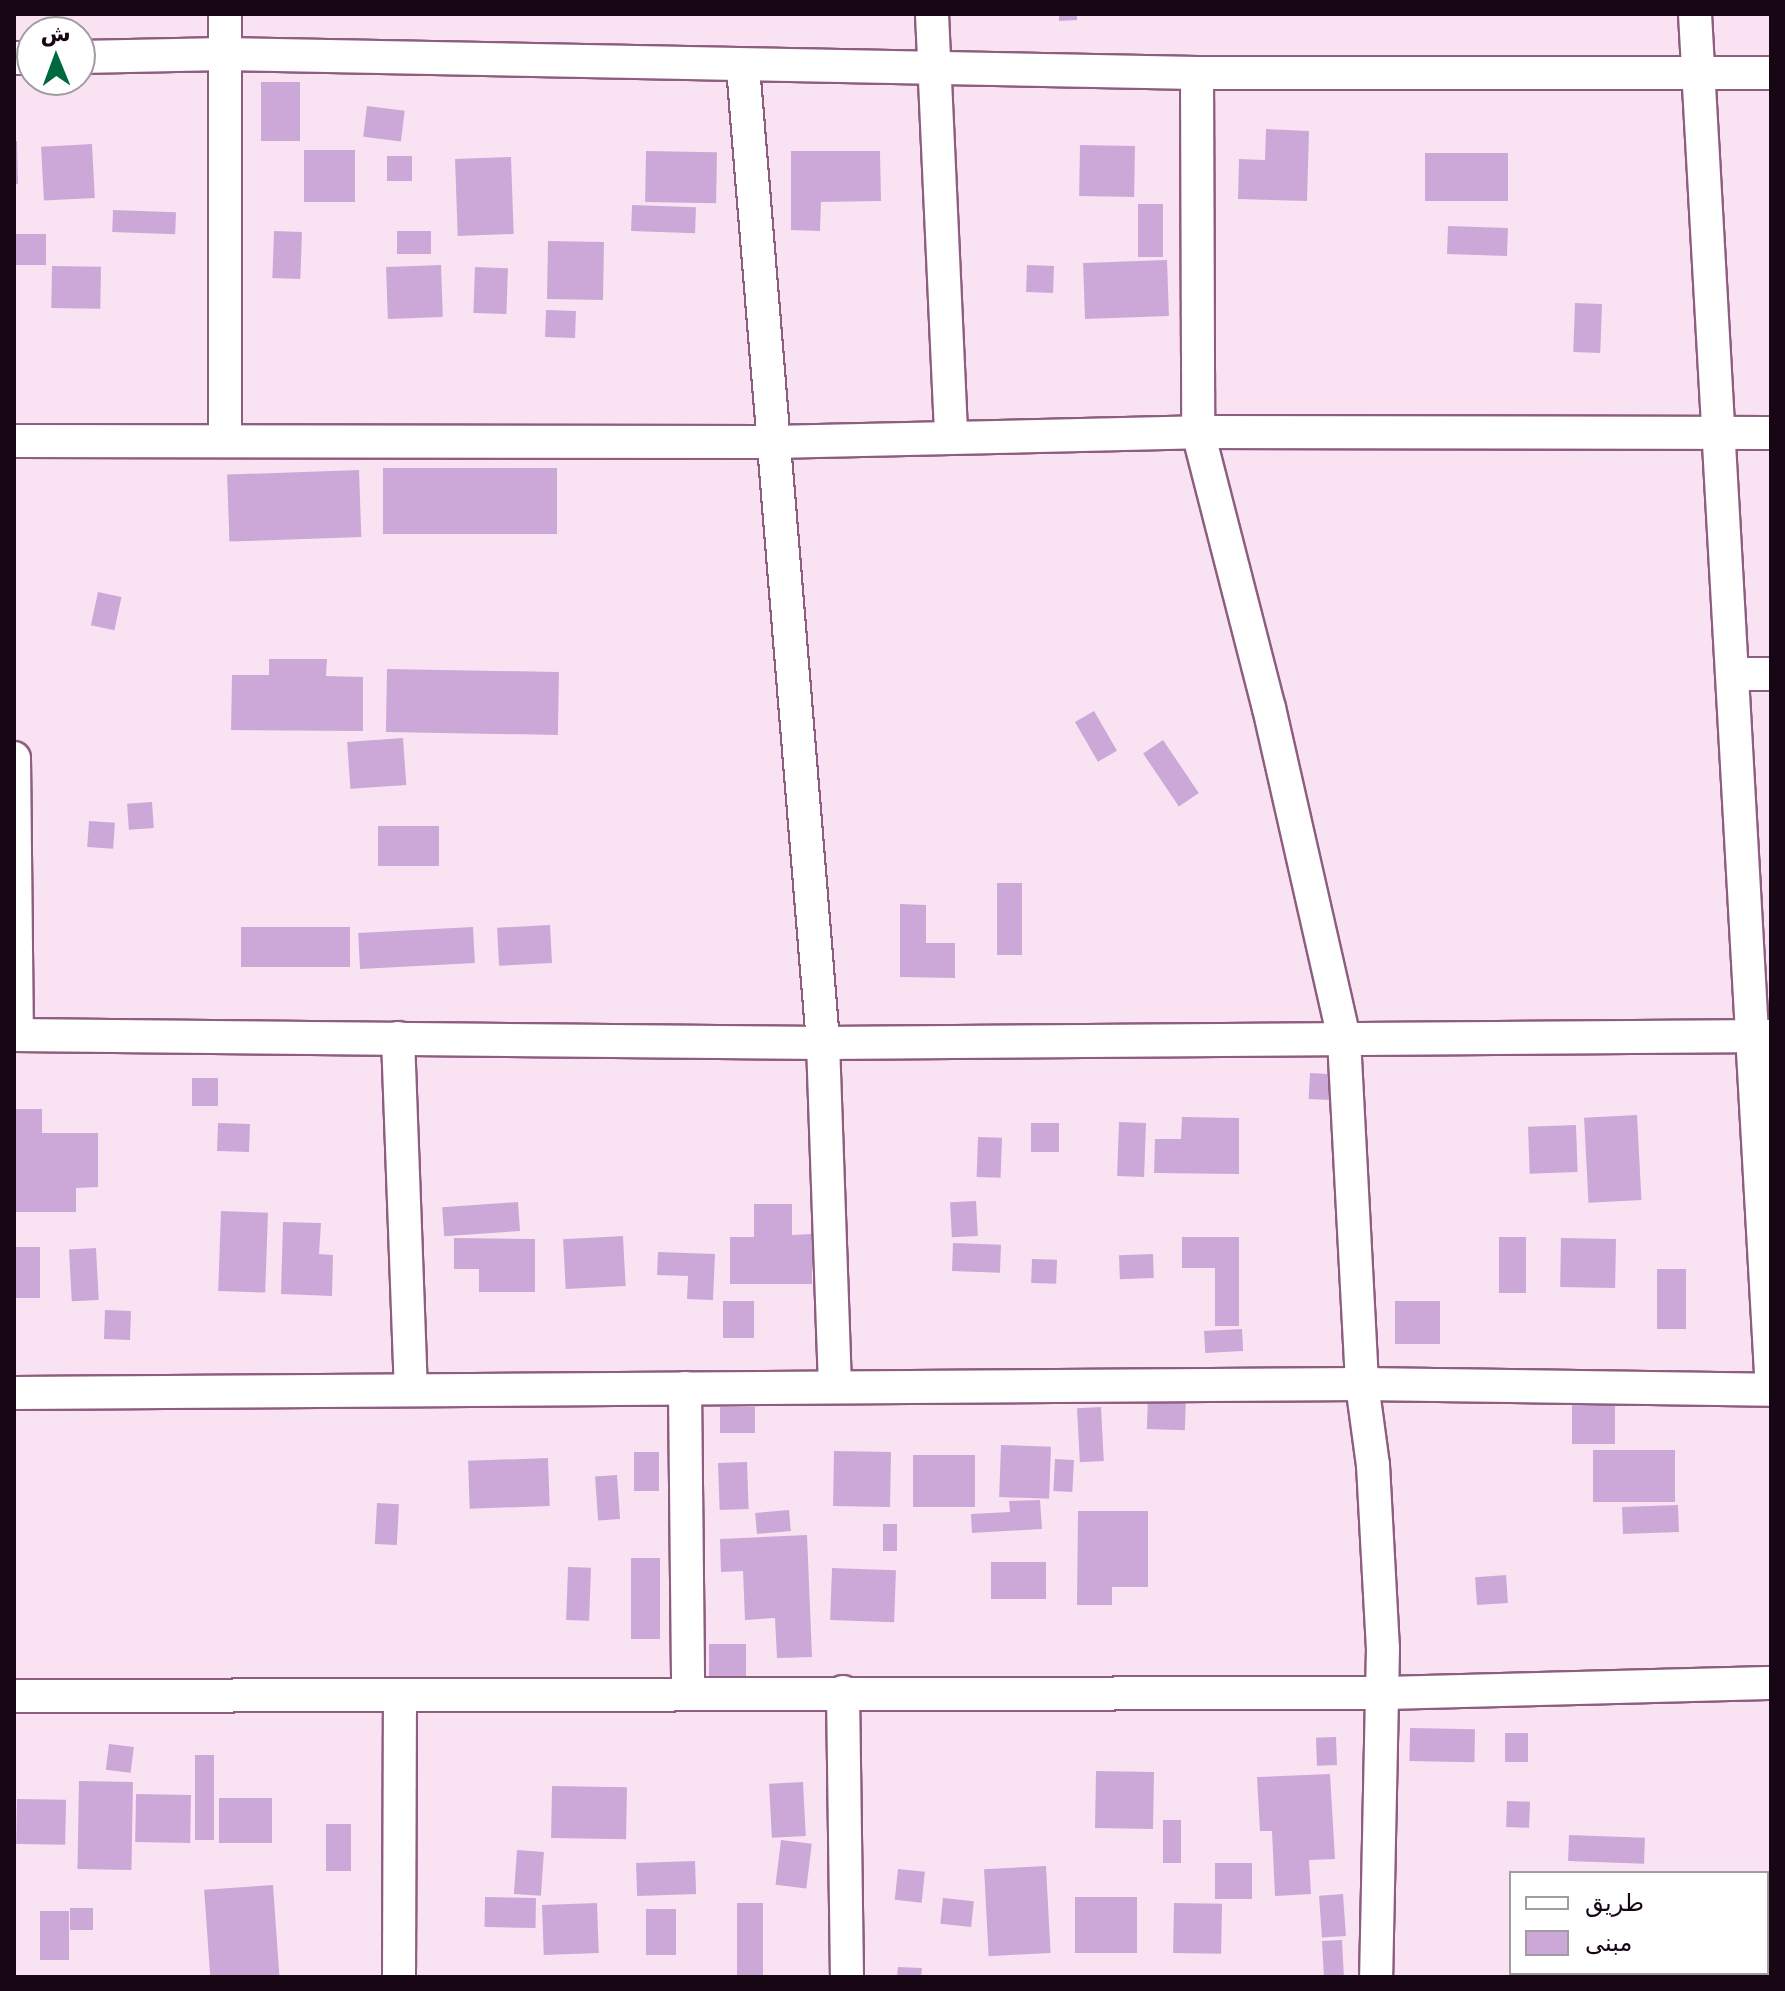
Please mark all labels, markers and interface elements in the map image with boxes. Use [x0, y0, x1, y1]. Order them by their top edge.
north arrow [16, 16, 96, 96]
text: ش [40, 21, 71, 46]
legend [1509, 1871, 1769, 1975]
text: طريق [1585, 1889, 1644, 1917]
text: مبنى [1585, 1929, 1632, 1957]

